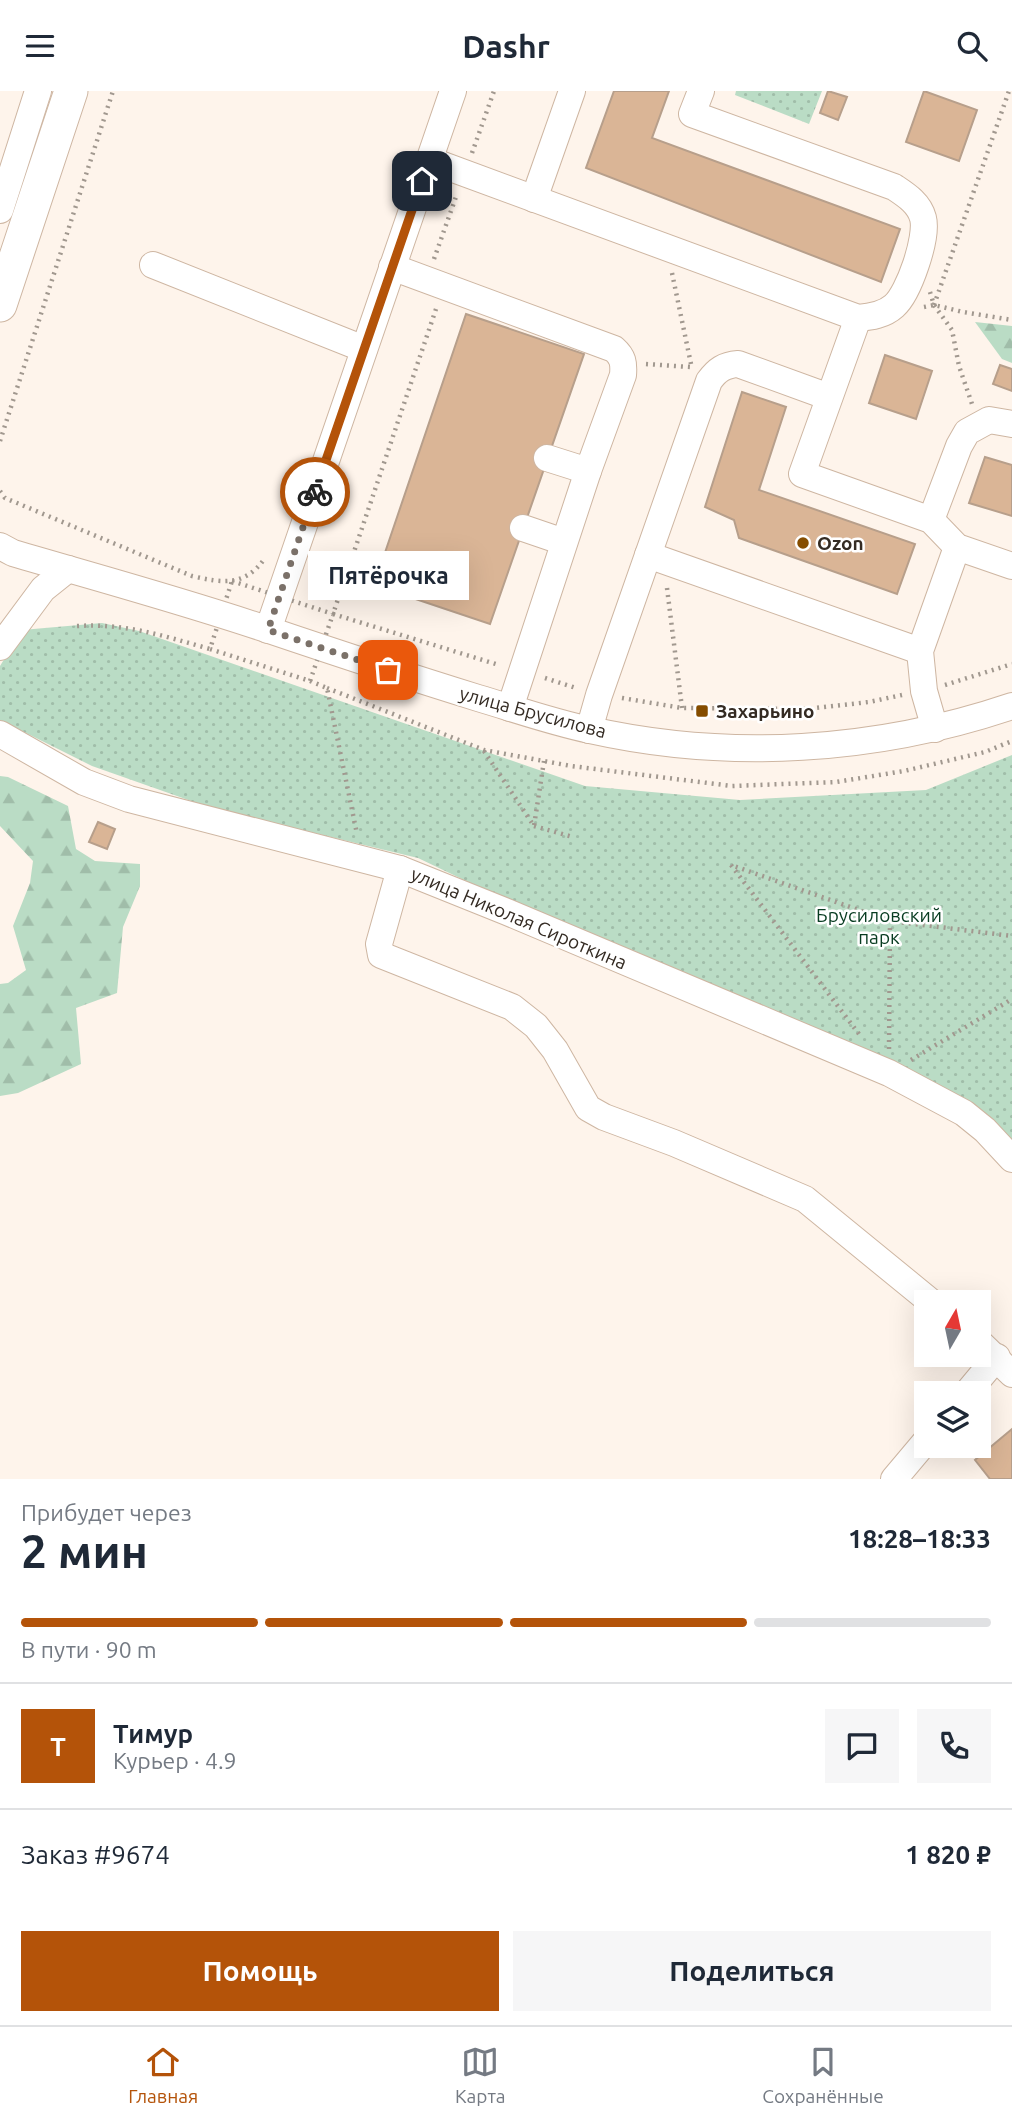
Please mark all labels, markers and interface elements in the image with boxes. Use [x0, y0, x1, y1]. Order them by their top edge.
icon: menu [21, 27, 59, 65]
icon: search [953, 27, 991, 65]
text: Dashr [462, 28, 550, 64]
pin [392, 151, 452, 211]
icon: home [403, 162, 441, 200]
courier [280, 457, 350, 527]
icon: bike [296, 473, 334, 511]
place label: Ozon [817, 532, 864, 554]
marker: Ozon [795, 535, 811, 551]
callout: Пятёрочка [308, 551, 468, 600]
text: Пятёрочка [328, 563, 449, 588]
pin [358, 640, 418, 700]
icon: bag [369, 651, 407, 689]
street label: улица Брусилова [457, 682, 609, 742]
place label: Захарьино [716, 700, 814, 722]
marker: Захарьино [694, 703, 710, 719]
street label: улица Николая Сироткина [408, 862, 630, 974]
park label: Брусиловский парк [816, 904, 942, 948]
north arrow [914, 1290, 990, 1367]
map controls [914, 1290, 991, 1458]
button: layers [914, 1381, 991, 1458]
text: Прибудет через [21, 1500, 192, 1525]
text: 18:28–18:33 [848, 1524, 991, 1553]
text: 2 мин [21, 1525, 148, 1577]
text: В пути · 90 m [21, 1637, 157, 1662]
button: chat [825, 1709, 899, 1783]
button: phone [917, 1709, 991, 1783]
text: Тимур [113, 1719, 193, 1748]
text: Т [50, 1732, 66, 1761]
text: Курьер · 4.9 [113, 1748, 237, 1773]
text: Заказ #9674 [21, 1840, 170, 1869]
text: 1 820 ₽ [905, 1840, 991, 1869]
button: Помощь [21, 1931, 499, 2011]
button: Поделиться [513, 1931, 991, 2011]
tab: Главная [128, 2043, 198, 2107]
tab: Карта [455, 2043, 506, 2107]
tab: Сохранённые [762, 2043, 884, 2107]

